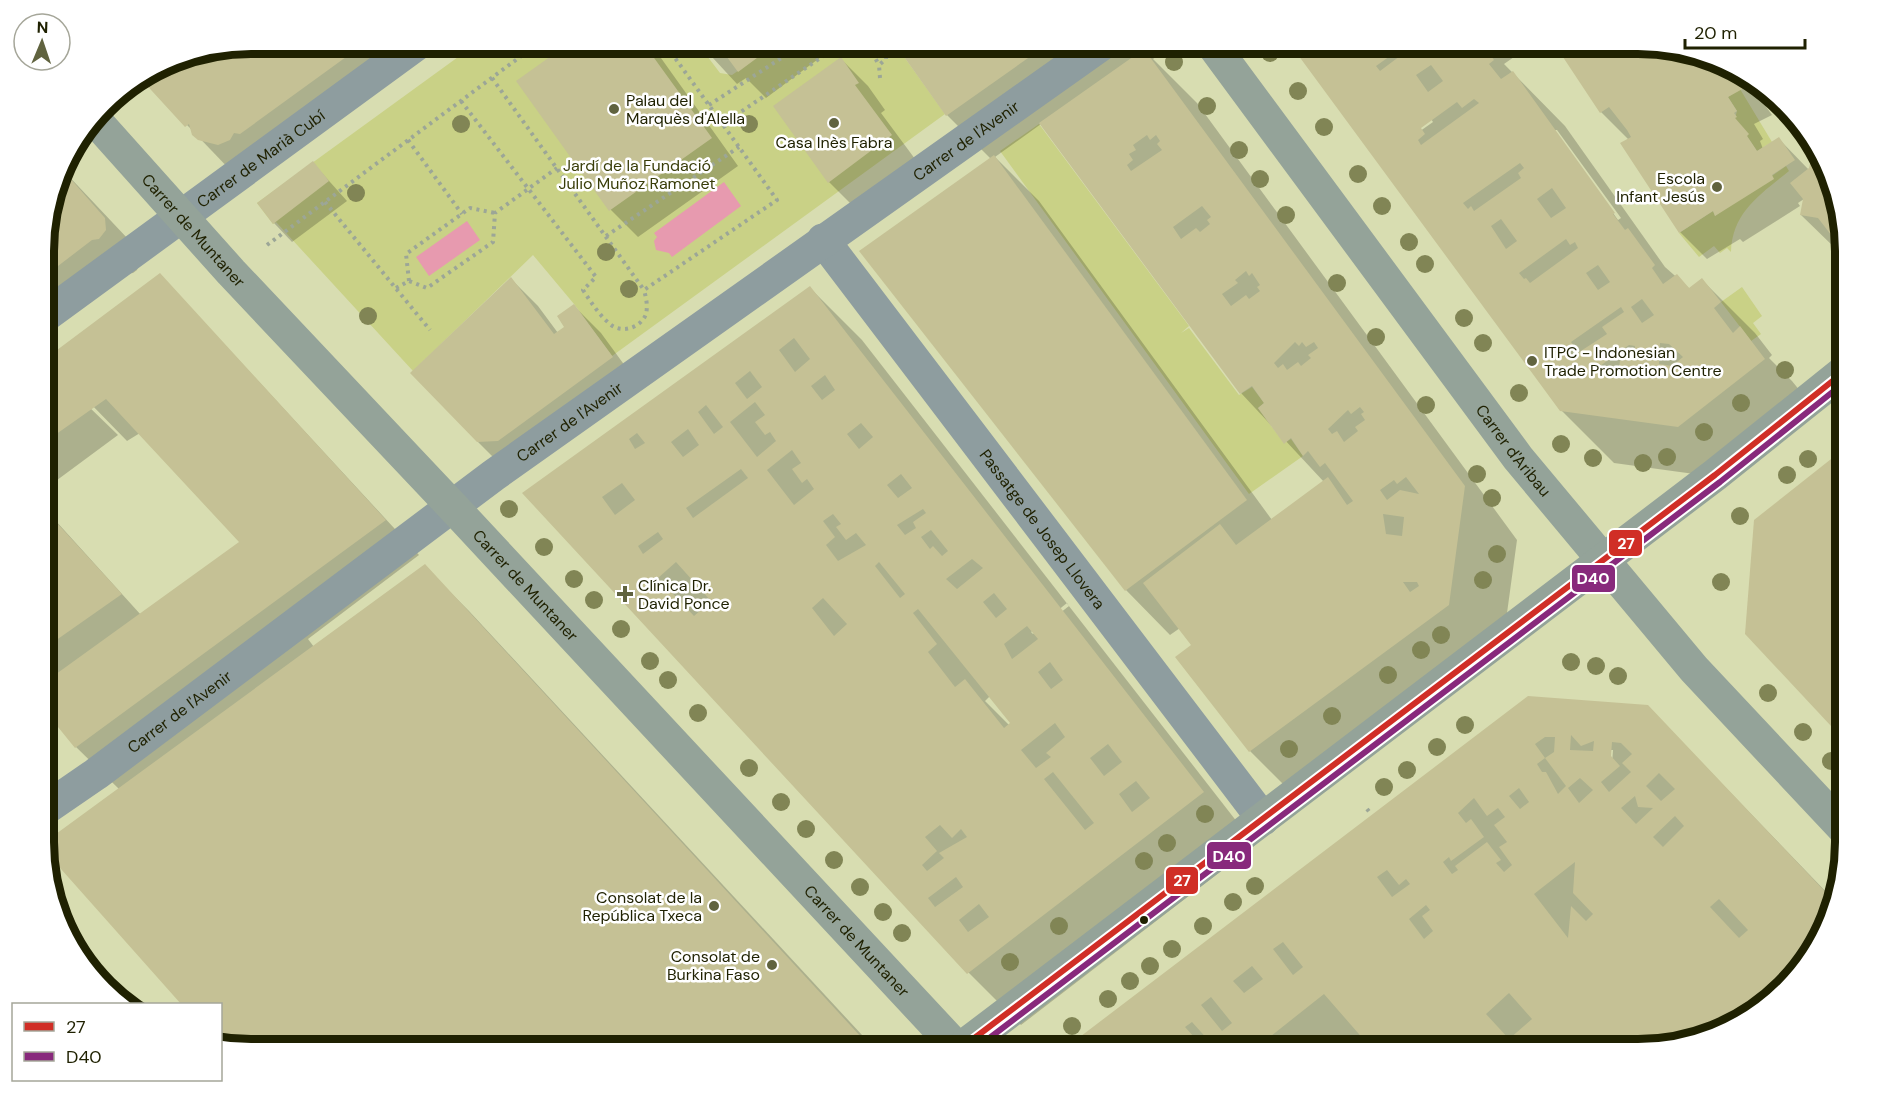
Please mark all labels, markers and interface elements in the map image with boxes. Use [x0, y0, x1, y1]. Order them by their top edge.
north arrow [12, 12, 72, 72]
scale bar [1685, 12, 1805, 50]
text: N [36, 17, 49, 38]
text: 20 m [1694, 21, 1737, 45]
place label: Palau del Marquès d'Alella [626, 90, 745, 129]
street label: Carrer de l'Avenir [909, 96, 1023, 186]
marker: Palau del Marquès d'Alella [607, 102, 621, 116]
street label: Carrer de Marià Cubí [193, 105, 329, 213]
marker: Casa Inès Fabra [827, 116, 841, 130]
place label: Casa Inès Fabra [776, 132, 892, 153]
park label: Jardí de la Fundació Julio Muñoz Ramonet [558, 155, 716, 194]
place label: Escola Infant Jesús [1616, 168, 1705, 207]
street label: Carrer de Muntaner [137, 169, 250, 292]
marker: Escola Infant Jesús [1710, 180, 1724, 194]
place label: ITPC - Indonesian Trade Promotion Centre [1544, 342, 1722, 381]
marker: ITPC - Indonesian Trade Promotion Centre [1525, 354, 1539, 368]
street label: Carrer de l'Avenir [512, 377, 627, 467]
street label: Carrer d'Aribau [1471, 400, 1556, 501]
street label: Passatge de Josep Llovera [975, 445, 1110, 614]
street label: Carrer de Muntaner [468, 525, 583, 646]
line badge: 27 [1608, 529, 1643, 557]
text: 27 [1617, 533, 1635, 554]
line badge: D40 [1571, 564, 1616, 593]
text: D40 [1577, 568, 1609, 589]
place label: Clínica Dr. David Ponce [638, 575, 730, 614]
marker: Clínica Dr. David Ponce [616, 585, 634, 603]
street label: Carrer de l'Avenir [123, 666, 236, 758]
line badge: D40 [1206, 841, 1252, 870]
text: D40 [1213, 846, 1245, 867]
line badge: 27 [1165, 866, 1199, 895]
text: 27 [1173, 870, 1191, 891]
street label: Carrer de Muntaner [799, 881, 914, 1001]
place label: Consolat de la República Txeca [582, 887, 702, 926]
marker: Consolat de la República Txeca [707, 899, 721, 913]
unlabelled marker [1138, 914, 1150, 926]
place label: Consolat de Burkina Faso [667, 946, 760, 985]
marker: Consolat de Burkina Faso [765, 958, 779, 972]
legend [12, 1003, 222, 1081]
text: 27 [66, 1015, 86, 1039]
text: D40 [66, 1045, 102, 1069]

